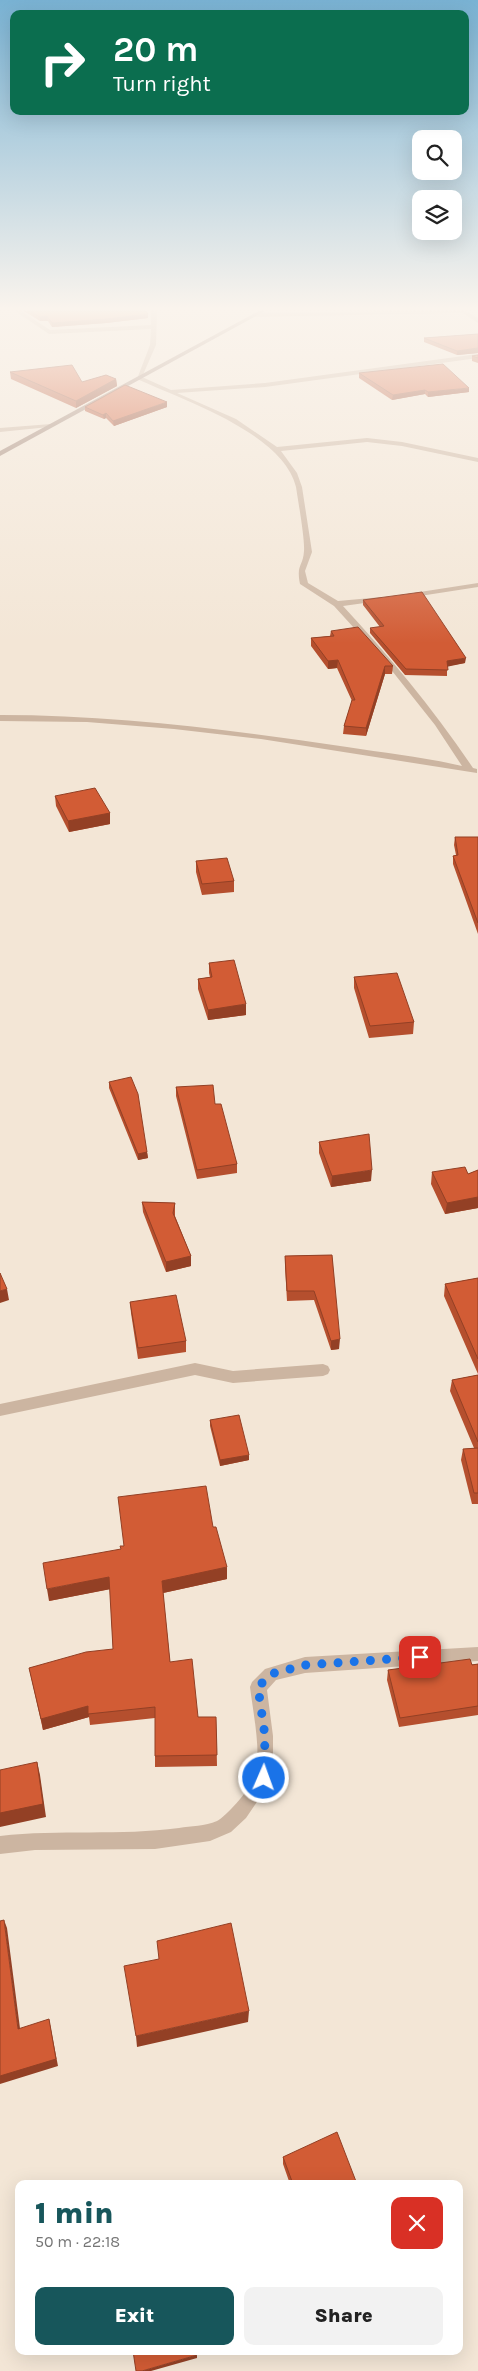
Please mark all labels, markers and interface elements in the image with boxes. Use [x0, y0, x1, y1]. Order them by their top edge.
text: 20 m [113, 29, 198, 70]
icon: right [30, 30, 95, 95]
text: Turn right [113, 71, 211, 97]
map controls [412, 130, 462, 240]
button: search [412, 130, 462, 180]
button: layers [412, 190, 462, 240]
pin [399, 1636, 441, 1678]
icon: arrive [406, 1643, 434, 1671]
position arrow [237, 1751, 289, 1803]
text: 1 min [35, 2195, 114, 2231]
button: close [391, 2197, 443, 2249]
text: 50 m · 22:18 [35, 2232, 120, 2251]
button: Exit [35, 2287, 234, 2345]
button: Share [244, 2287, 443, 2345]

